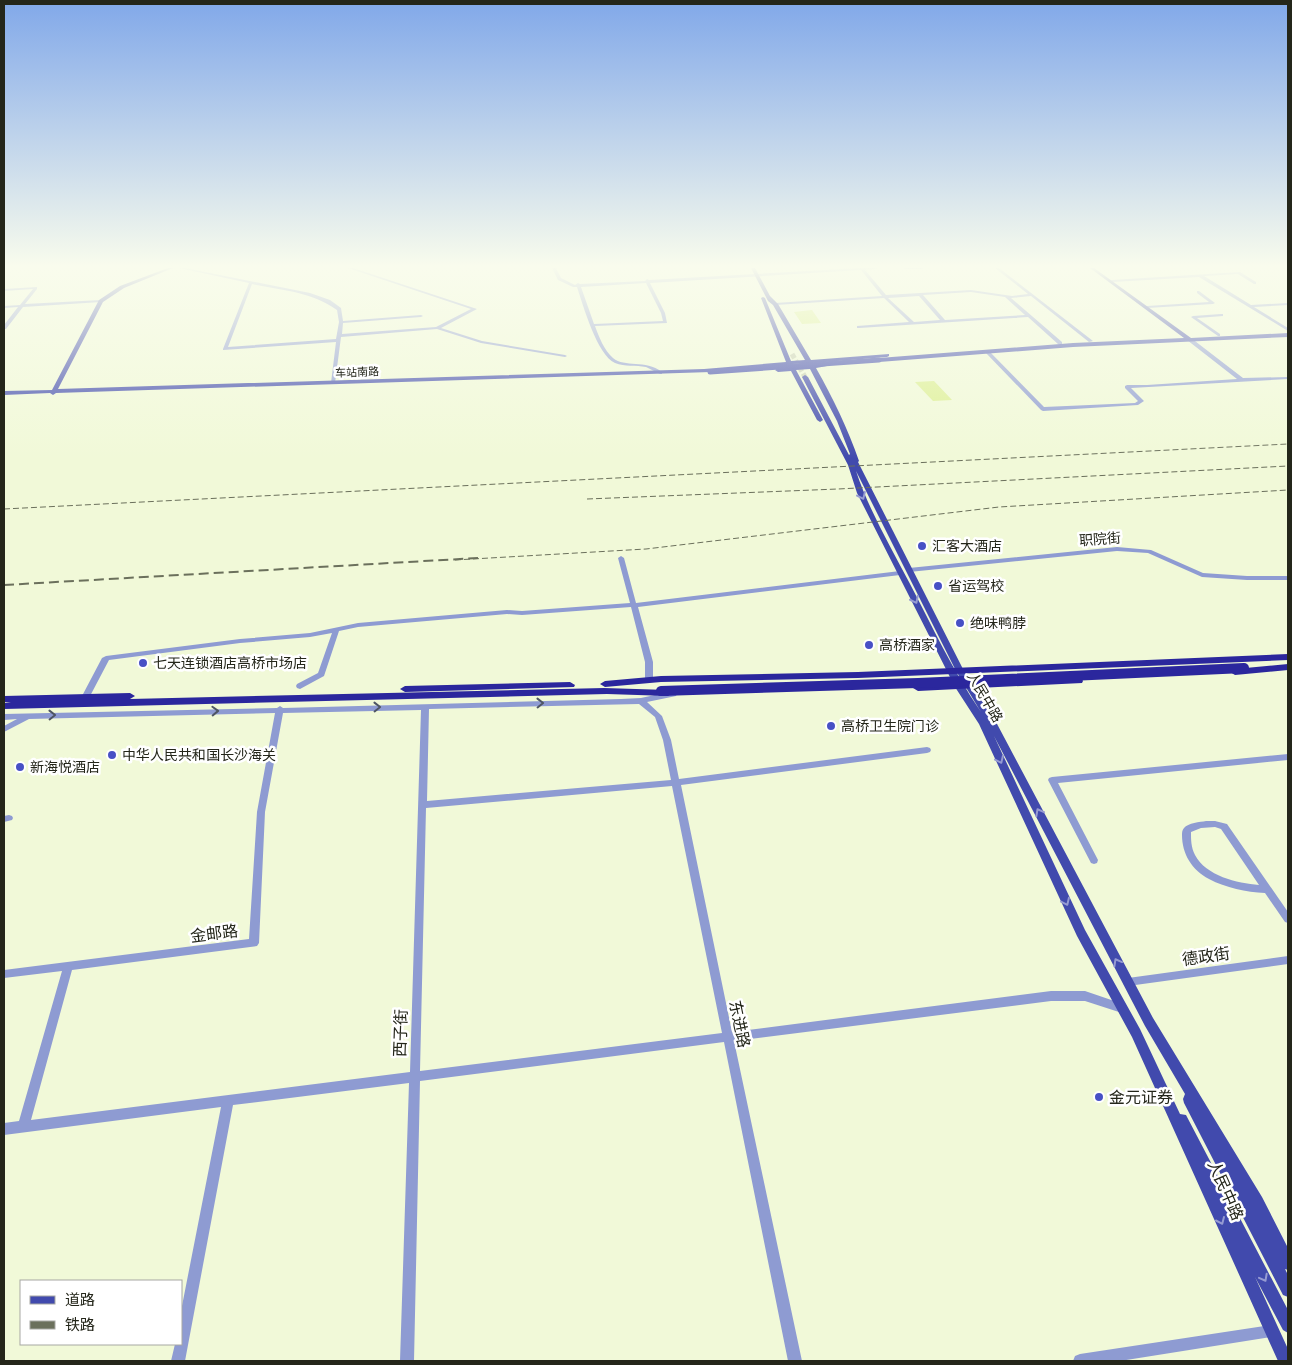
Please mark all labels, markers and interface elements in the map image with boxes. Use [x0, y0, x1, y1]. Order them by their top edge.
street label: 车站南路 [335, 364, 379, 380]
one-way arrow [856, 491, 867, 500]
street label: 职院街 [1078, 529, 1122, 549]
place label: 汇客大酒店 [932, 537, 1002, 555]
marker: 汇客大酒店 [916, 540, 928, 552]
place label: 省运驾校 [948, 577, 1004, 595]
marker: 省运驾校 [932, 580, 944, 592]
one-way arrow [908, 595, 918, 604]
place label: 绝味鸭脖 [970, 614, 1026, 632]
marker: 绝味鸭脖 [954, 617, 966, 629]
place label: 高桥酒家 [879, 636, 935, 654]
marker: 高桥酒家 [863, 639, 875, 651]
place label: 七天连锁酒店高桥市场店 [153, 654, 307, 672]
marker: 七天连锁酒店高桥市场店 [137, 657, 149, 669]
street label: 人民中路 [963, 668, 1007, 726]
one-way arrow [536, 698, 544, 709]
one-way arrow [374, 702, 382, 712]
one-way arrow [211, 706, 219, 717]
one-way arrow [49, 710, 57, 721]
place label: 高桥卫生院门诊 [841, 717, 939, 735]
marker: 高桥卫生院门诊 [825, 720, 837, 732]
place label: 中华人民共和国长沙海关 [122, 746, 276, 764]
marker: 中华人民共和国长沙海关 [106, 749, 118, 761]
one-way arrow [993, 755, 1004, 764]
place label: 新海悦酒店 [30, 758, 100, 776]
marker: 新海悦酒店 [14, 761, 26, 773]
one-way arrow [1035, 808, 1045, 817]
one-way arrow [1060, 897, 1070, 906]
street label: 金邮路 [189, 920, 239, 946]
street label: 德政街 [1181, 943, 1231, 969]
one-way arrow [1113, 958, 1123, 967]
street label: 东进路 [725, 998, 755, 1050]
street label: 西子街 [389, 1009, 411, 1057]
place label: 金元证券 [1109, 1087, 1173, 1107]
marker: 金元证券 [1093, 1091, 1105, 1103]
street label: 人民中路 [1204, 1157, 1248, 1223]
one-way arrow [1215, 1216, 1225, 1225]
one-way arrow [1258, 1273, 1268, 1282]
legend [20, 1280, 182, 1345]
text: 道路 [65, 1290, 95, 1309]
text: 铁路 [65, 1315, 95, 1334]

